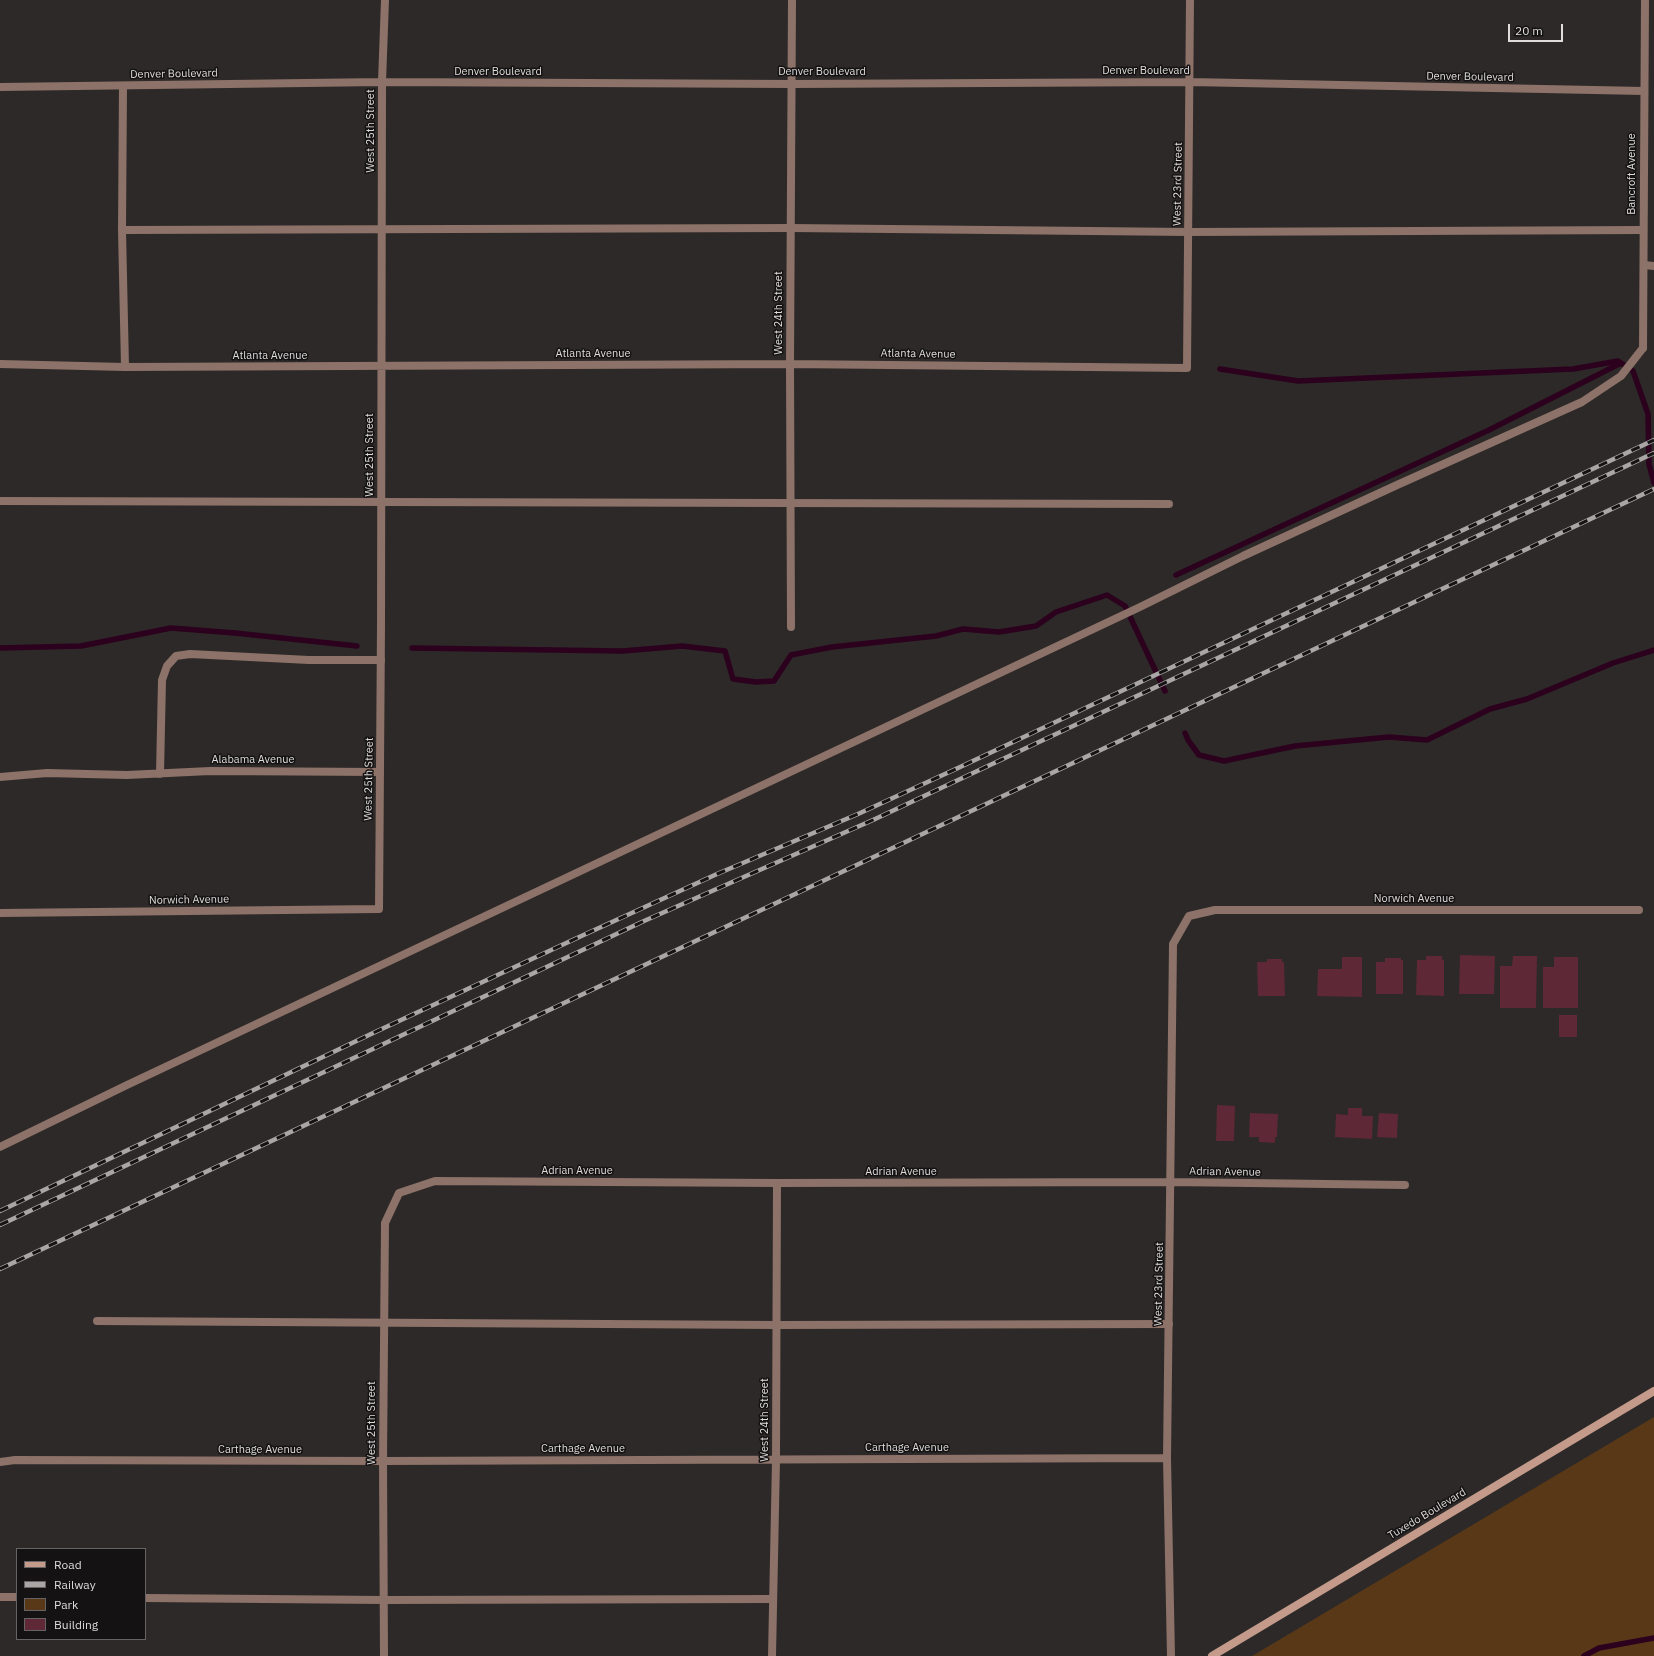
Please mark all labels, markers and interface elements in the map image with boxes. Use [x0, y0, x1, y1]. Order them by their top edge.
scale bar [1510, 16, 1565, 42]
text: 20 m [1515, 23, 1543, 38]
street label: Denver Boulevard [1102, 64, 1190, 78]
street label: Denver Boulevard [454, 65, 542, 79]
street label: Denver Boulevard [778, 65, 866, 79]
street label: Denver Boulevard [130, 67, 218, 81]
street label: Denver Boulevard [1426, 70, 1514, 84]
street label: West 25th Street [364, 89, 378, 173]
street label: Bancroft Avenue [1625, 133, 1639, 215]
street label: West 23rd Street [1171, 142, 1185, 226]
street label: West 24th Street [772, 271, 786, 355]
street label: Atlanta Avenue [555, 347, 631, 361]
street label: Atlanta Avenue [880, 347, 956, 361]
street label: Atlanta Avenue [232, 349, 308, 363]
street label: West 25th Street [363, 413, 377, 497]
street label: West 25th Street [362, 737, 376, 821]
street label: Alabama Avenue [212, 753, 294, 767]
street label: Norwich Avenue [1374, 892, 1454, 906]
street label: Norwich Avenue [149, 893, 229, 907]
street label: Adrian Avenue [541, 1164, 613, 1178]
street label: Adrian Avenue [865, 1165, 937, 1179]
street label: Adrian Avenue [1189, 1165, 1261, 1179]
street label: West 23rd Street [1152, 1242, 1166, 1326]
street label: West 24th Street [758, 1378, 772, 1462]
street label: West 25th Street [365, 1381, 379, 1465]
street label: Carthage Avenue [865, 1441, 949, 1455]
street label: Carthage Avenue [541, 1442, 625, 1456]
street label: Carthage Avenue [218, 1443, 302, 1457]
street label: Tuxedo Boulevard [1386, 1486, 1468, 1542]
legend [16, 1548, 146, 1640]
text: Road [54, 1557, 82, 1572]
text: Railway [54, 1577, 96, 1592]
text: Park [54, 1597, 78, 1612]
text: Building [54, 1617, 98, 1632]

